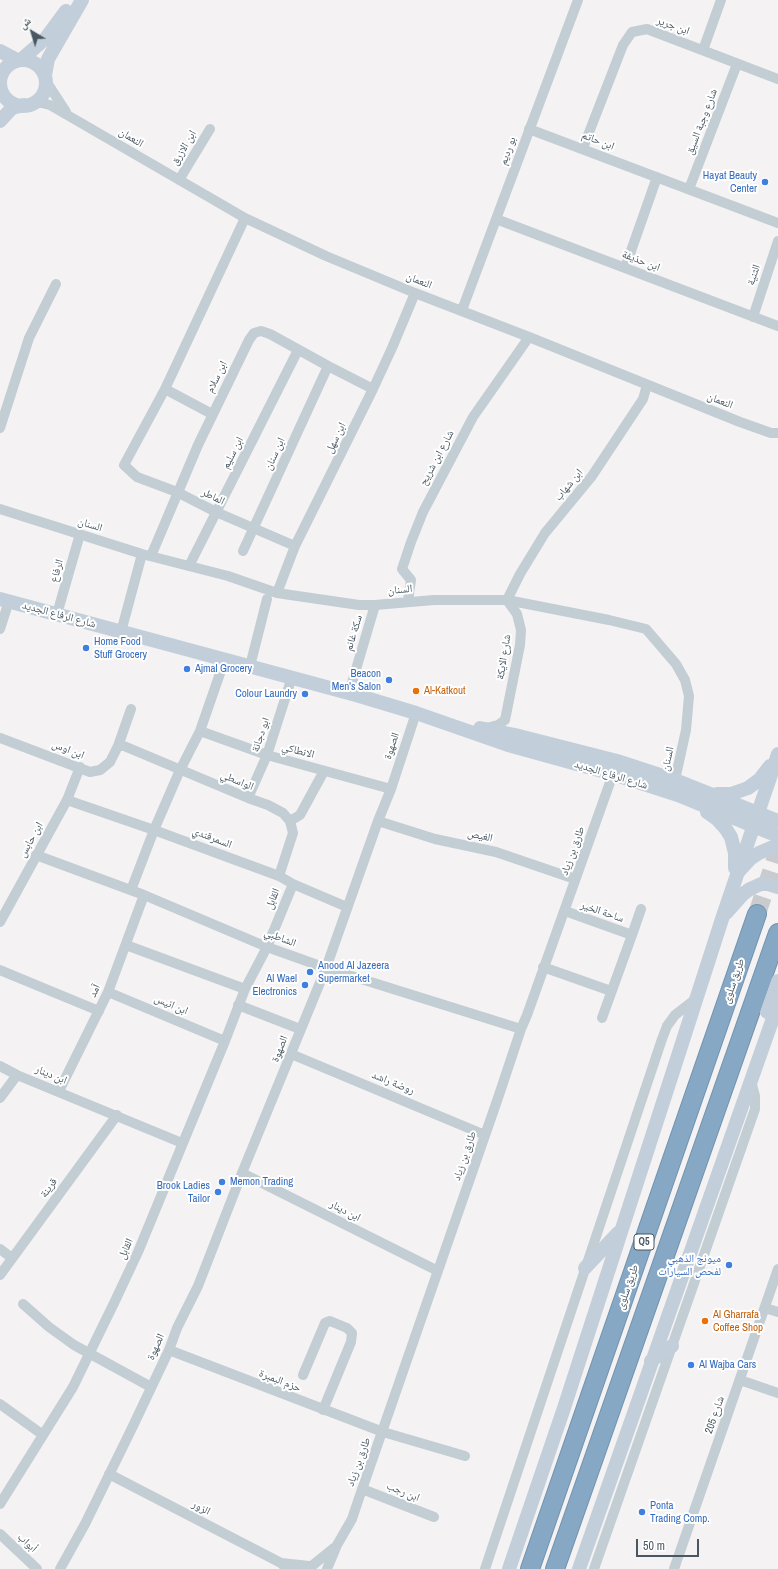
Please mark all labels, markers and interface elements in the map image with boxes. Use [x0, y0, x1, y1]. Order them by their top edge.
north arrow [12, 12, 52, 52]
text: ش [16, 13, 34, 32]
street label: ابن جرير [655, 14, 691, 38]
street label: شارع وجبة السيق [683, 87, 721, 157]
street label: النعمان [116, 126, 146, 150]
street label: ابن الازرق [168, 128, 200, 168]
street label: ابن حاتم [580, 129, 616, 153]
street label: بو رديم [497, 135, 519, 167]
place label: Hayat Beauty Center [703, 169, 757, 195]
marker: Hayat Beauty Center [760, 177, 770, 187]
street label: ابن حذيفة [620, 248, 662, 274]
street label: الثنية [744, 263, 764, 287]
street label: النعمان [404, 270, 434, 292]
street label: ابن سلام [204, 359, 230, 395]
street label: النعمان [705, 390, 735, 412]
street label: ابن سهل [323, 420, 349, 456]
street label: شارع ابن شريح [417, 428, 457, 488]
street label: ابن سليم [219, 435, 247, 471]
street label: ابن سنان [262, 436, 288, 472]
street label: ابن شهاب [552, 466, 586, 504]
street label: الماطر [199, 486, 227, 508]
street label: السنان [76, 515, 104, 535]
street label: الرفاع [47, 558, 67, 584]
street label: السنان [387, 582, 413, 598]
street label: شارع الرفاع الجديد [21, 599, 97, 631]
street label: سكة غانم [342, 613, 366, 653]
street label: شارع الايكة [494, 633, 514, 681]
place label: Home Food Stuff Grocery [94, 635, 147, 661]
marker: Home Food Stuff Grocery [81, 643, 91, 653]
place label: Ajmal Grocery [195, 662, 252, 676]
marker: Ajmal Grocery [182, 664, 192, 674]
place label: Beacon Men's Salon [332, 667, 381, 693]
marker: Beacon Men's Salon [384, 675, 394, 685]
place label: Al-Katkout [424, 684, 466, 698]
marker: Al-Katkout [411, 686, 421, 696]
place label: Colour Laundry [235, 687, 297, 701]
marker: Colour Laundry [300, 689, 310, 699]
street label: ابو دجانة [249, 716, 273, 754]
street label: الصهوة [381, 731, 403, 761]
street label: ابن اوس [50, 738, 86, 762]
street label: الانطاكي [280, 740, 316, 762]
street label: السنان [659, 746, 677, 772]
street label: شارع الرفاع الجديد [573, 758, 649, 792]
street label: الواسطي [219, 768, 255, 794]
street label: ابن حابس [16, 820, 46, 860]
street label: السمرقندي [190, 824, 234, 852]
street label: طارق بن زياد [558, 825, 588, 877]
street label: الغيص [466, 827, 494, 845]
street label: القابل [263, 887, 283, 911]
street label: ساحة الخير [578, 898, 626, 926]
street label: الشاطبي [262, 926, 298, 950]
street label: طريق سلوى [720, 957, 748, 1005]
place label: Anood Al Jazeera Supermarket [318, 959, 389, 985]
marker: Anood Al Jazeera Supermarket [305, 967, 315, 977]
place label: Al Wael Electronics [252, 972, 297, 998]
marker: Al Wael Electronics [300, 980, 310, 990]
street label: آمد [86, 982, 104, 1000]
street label: ابن انيس [152, 992, 190, 1018]
street label: الصهوة [269, 1034, 291, 1064]
street label: ابن دينار [33, 1063, 69, 1087]
street label: روضة راشد [370, 1068, 416, 1098]
street label: طارق بن زياد [450, 1130, 480, 1182]
place label: Memon Trading [230, 1175, 293, 1189]
street label: قرينة [37, 1176, 61, 1200]
marker: Memon Trading [217, 1177, 227, 1187]
place label: Brook Ladies Tailor [157, 1179, 210, 1205]
marker: Brook Ladies Tailor [213, 1187, 223, 1197]
street label: ابن دينار [327, 1198, 363, 1224]
road number: Q5 [634, 1234, 654, 1250]
street label: القابل [116, 1236, 136, 1262]
place label: ميونج الذهبي لفحص السيارات [658, 1252, 721, 1278]
marker: ميونج الذهبي لفحص السيارات [724, 1260, 734, 1270]
street label: طريق سلوى [614, 1263, 642, 1311]
place label: Al Gharrafa Coffee Shop [713, 1308, 763, 1334]
marker: Al Gharrafa Coffee Shop [700, 1316, 710, 1326]
street label: الصهوة [144, 1332, 168, 1362]
place label: Al Wajba Cars [699, 1358, 756, 1372]
marker: Al Wajba Cars [686, 1360, 696, 1370]
street label: حزم البمبرة [257, 1367, 303, 1395]
street label: شارع 205 [702, 1395, 728, 1435]
street label: طارق بن زياد [344, 1436, 374, 1488]
street label: ابن رجب [384, 1479, 422, 1505]
street label: الزور [190, 1498, 212, 1518]
place label: Ponta Trading Comp. [650, 1499, 710, 1525]
marker: Ponta Trading Comp. [637, 1507, 647, 1517]
street label: أبواب [15, 1531, 39, 1555]
scale bar [638, 1531, 701, 1557]
text: 50 m [643, 1538, 665, 1554]

